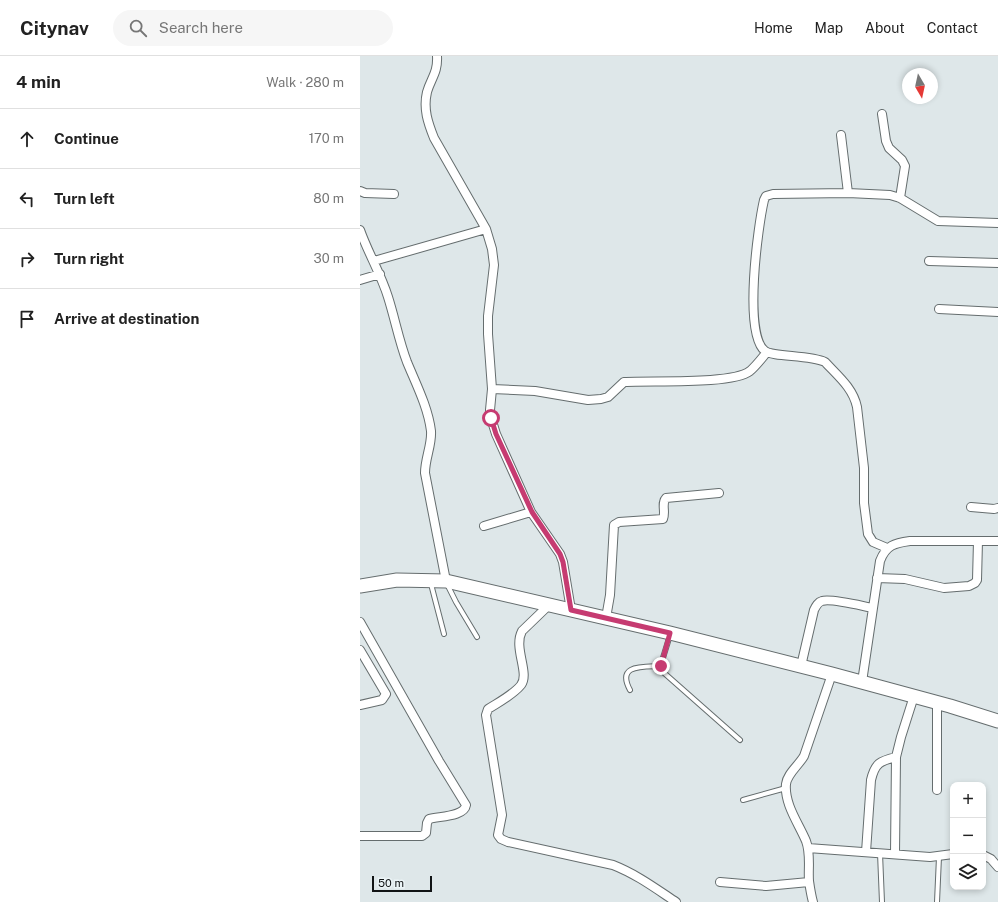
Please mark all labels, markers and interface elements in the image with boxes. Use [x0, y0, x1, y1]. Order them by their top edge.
search box [113, 10, 393, 46]
text: Citynav [20, 17, 89, 39]
icon: search [127, 17, 149, 39]
text: Search here [159, 19, 243, 36]
text: Home [754, 20, 793, 36]
text: Map [815, 20, 843, 36]
text: About [865, 20, 905, 36]
text: Contact [927, 20, 978, 36]
north arrow [902, 68, 938, 104]
text: 4 min [16, 72, 61, 92]
text: Walk · 280 m [266, 75, 344, 90]
icon: ahead [16, 128, 38, 150]
text: Continue [54, 130, 119, 147]
text: 170 m [309, 131, 344, 146]
icon: left [16, 188, 38, 210]
text: Turn left [54, 190, 115, 207]
text: 80 m [313, 191, 344, 206]
icon: right [16, 248, 38, 270]
text: Turn right [54, 250, 124, 267]
text: 30 m [314, 251, 344, 266]
icon: arrive [16, 308, 38, 330]
text: Arrive at destination [54, 310, 199, 327]
route start [482, 409, 500, 427]
route end [652, 657, 670, 675]
map controls [950, 782, 986, 890]
button: + [950, 782, 986, 818]
button: − [950, 818, 986, 854]
button: layers [950, 854, 986, 890]
scale bar [372, 874, 432, 893]
text: 50 m [378, 877, 404, 889]

